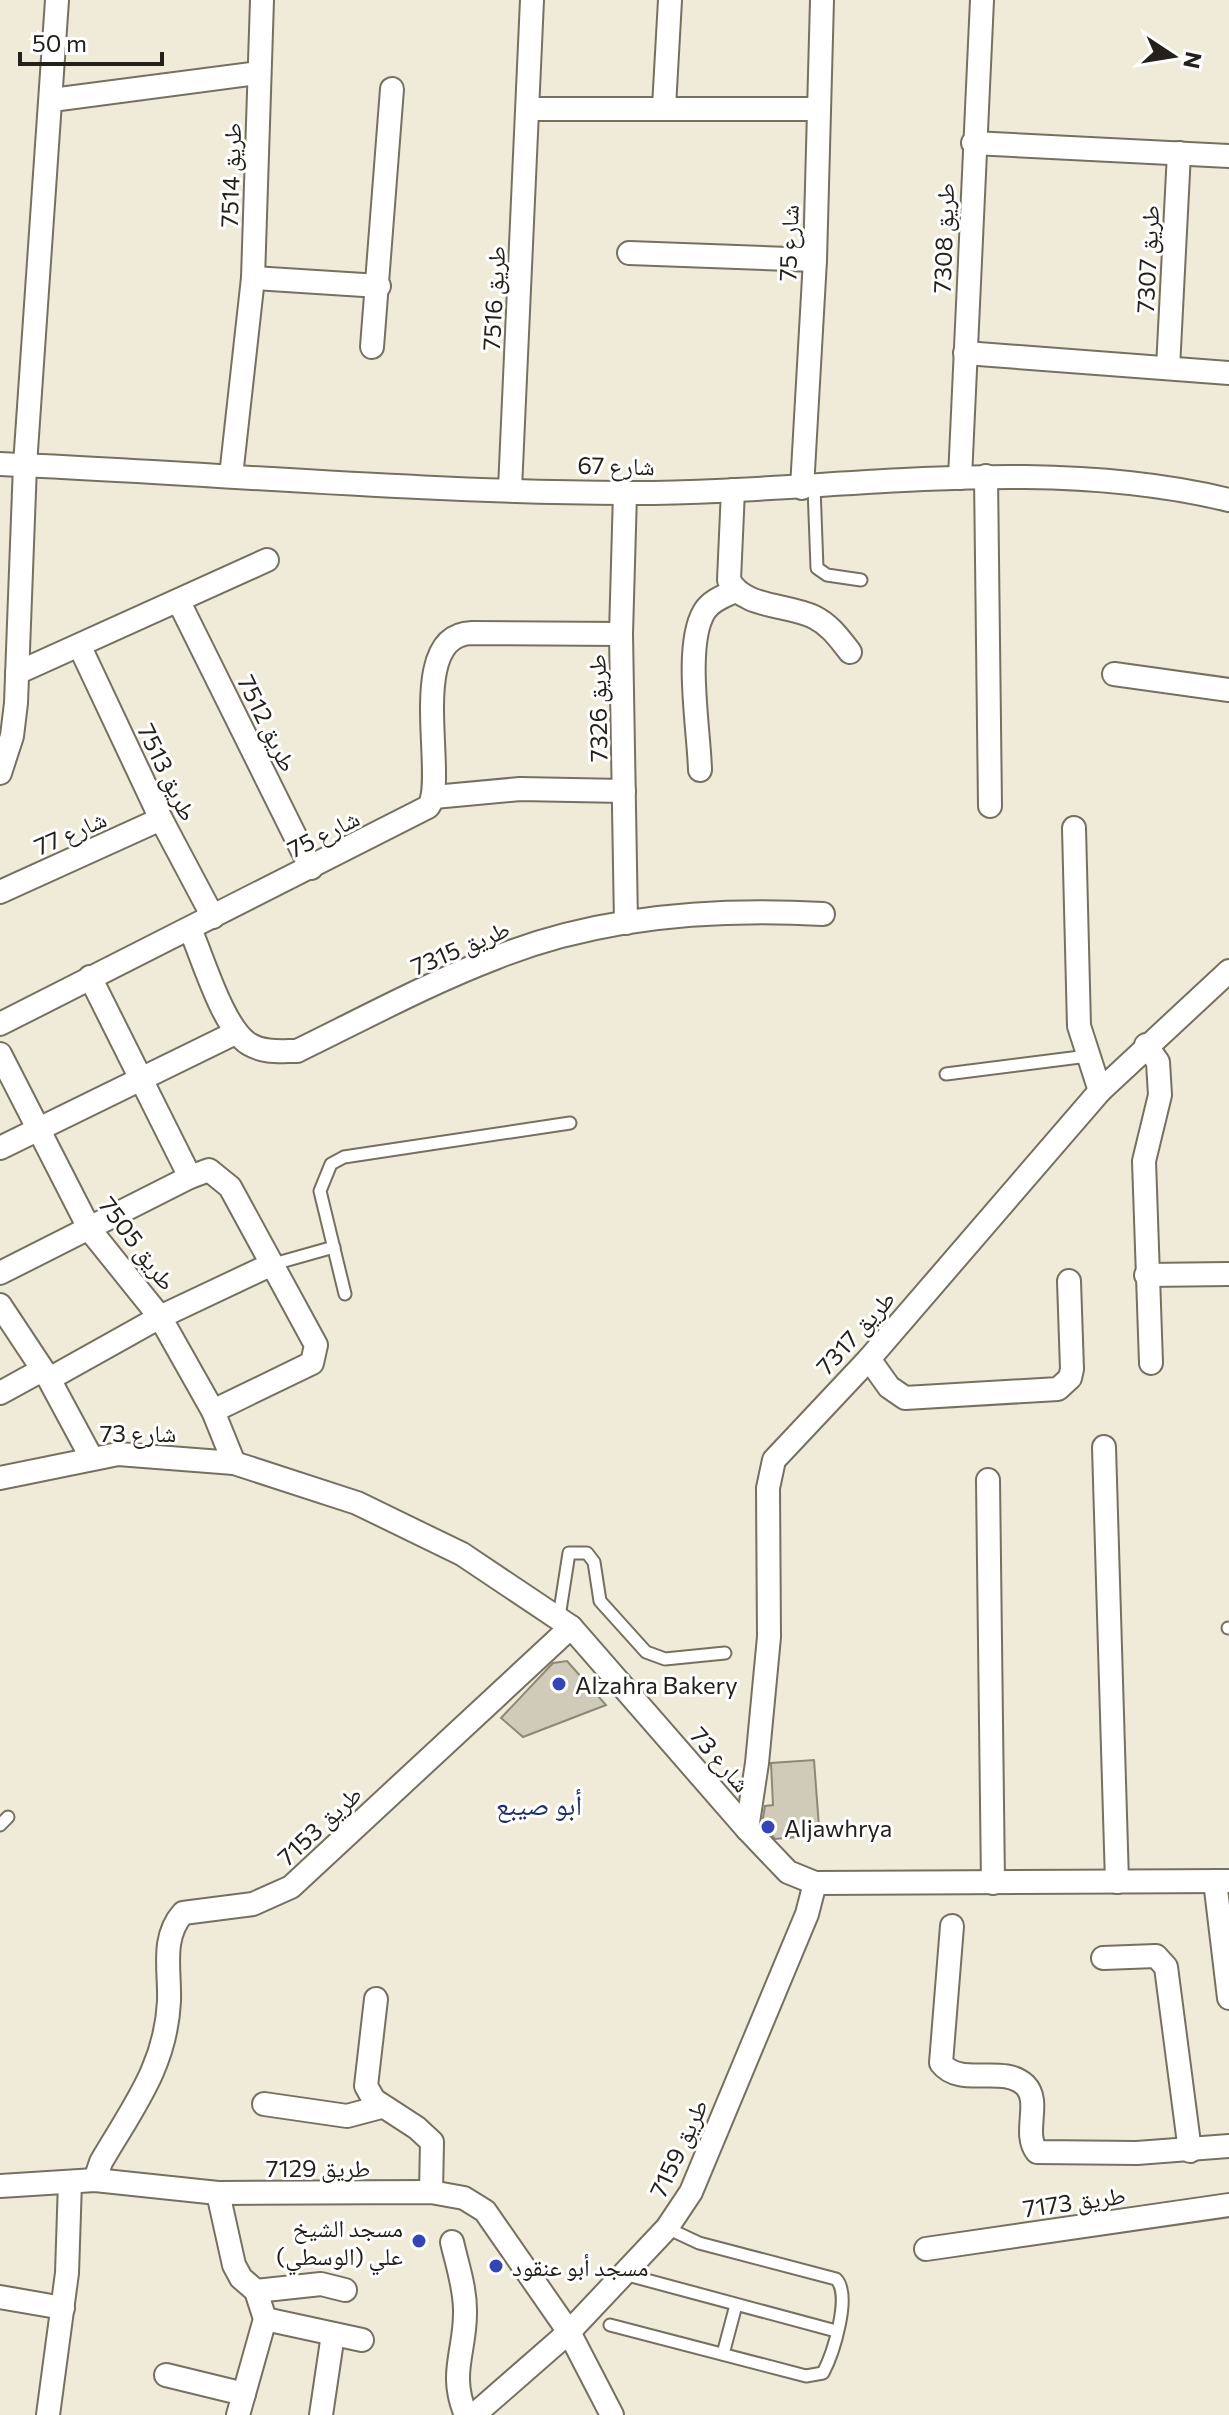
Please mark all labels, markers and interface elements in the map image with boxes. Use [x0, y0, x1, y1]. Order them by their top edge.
scale bar [20, 16, 162, 66]
north arrow [1133, 16, 1213, 96]
text: 50 m [32, 28, 87, 57]
text: N [1178, 49, 1208, 71]
street label: طريق 7514 [214, 122, 247, 228]
street label: طريق 7308 [927, 182, 960, 294]
street label: شارع 75 [772, 204, 806, 282]
street label: طريق 7307 [1130, 204, 1165, 314]
street label: طريق 7516 [476, 245, 511, 351]
street label: شارع 67 [577, 450, 655, 482]
street label: طريق 7326 [582, 654, 613, 762]
street label: طريق 7512 [231, 670, 304, 776]
street label: طريق 7513 [131, 719, 204, 826]
street label: شارع 77 [30, 803, 111, 862]
street label: شارع 75 [282, 803, 365, 865]
street label: طريق 7315 [406, 913, 514, 982]
street label: طريق 7505 [93, 1190, 183, 1296]
street label: طريق 7317 [810, 1284, 901, 1381]
street label: شارع 73 [100, 1418, 176, 1449]
place label: Alzahra Bakery [575, 1670, 738, 1699]
marker: Alzahra Bakery [550, 1675, 568, 1693]
street label: شارع 73 [683, 1721, 757, 1799]
street label: طريق 7153 [271, 1779, 368, 1872]
district label: أبو صيبع [496, 1787, 582, 1823]
place label: Aljawhrya [784, 1813, 892, 1842]
marker: Aljawhrya [759, 1818, 777, 1836]
street label: طريق 7159 [643, 2094, 714, 2202]
street label: طريق 7129 [266, 2153, 370, 2183]
street label: طريق 7173 [1021, 2179, 1127, 2224]
place label: مسجد الشيخ علي (الوسطي) [276, 2213, 403, 2276]
marker: مسجد الشيخ علي (الوسطي) [410, 2232, 428, 2250]
place label: مسجد أبو عنقود [512, 2252, 649, 2281]
marker: مسجد أبو عنقود [487, 2257, 505, 2275]

